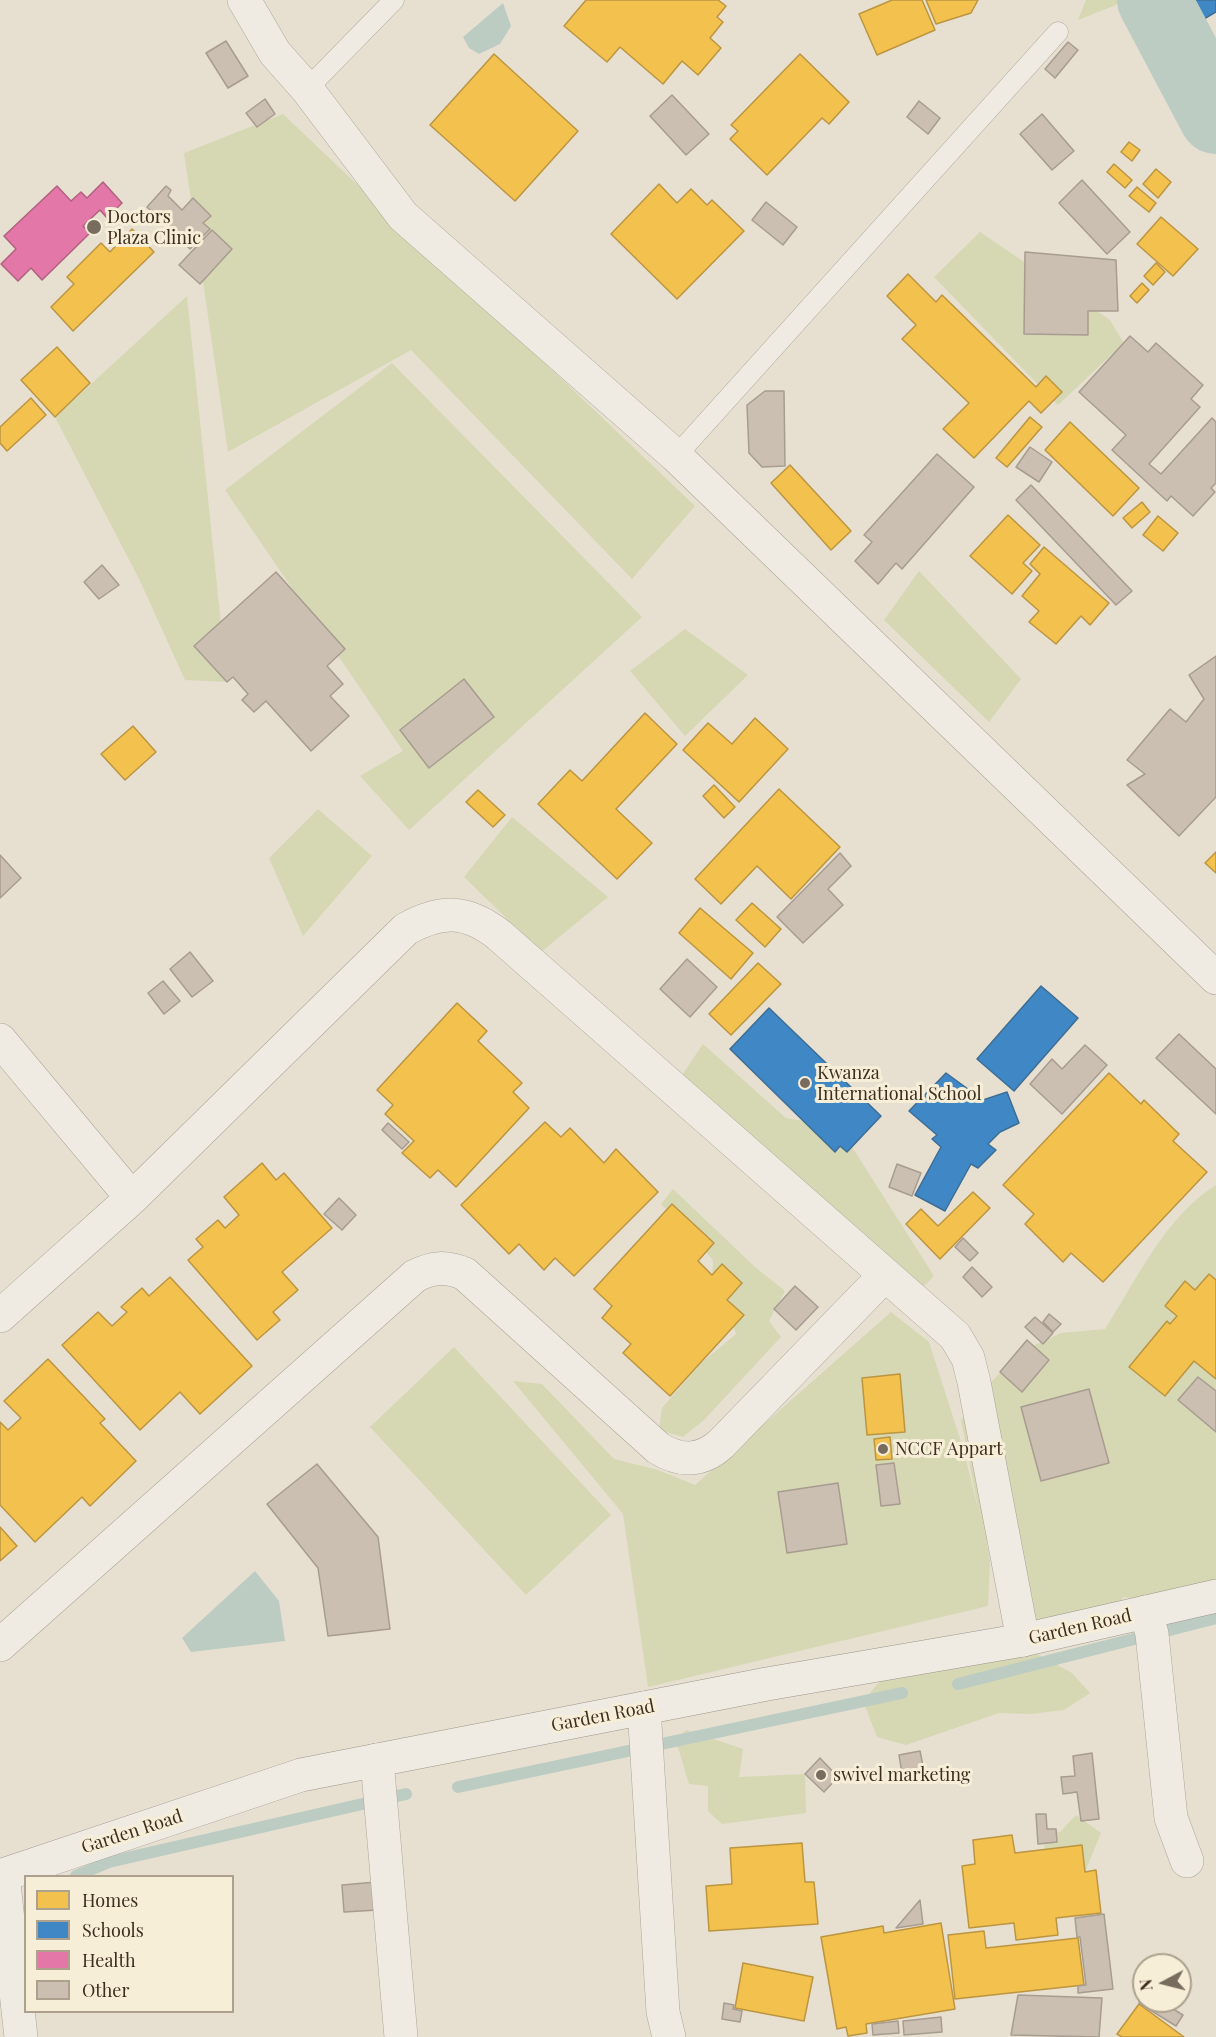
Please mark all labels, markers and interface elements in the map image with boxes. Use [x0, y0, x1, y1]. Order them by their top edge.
place label: Doctors Plaza Clinic [107, 206, 201, 248]
marker: Doctors Plaza Clinic [85, 218, 103, 236]
place label: Kwanza International School [817, 1062, 982, 1104]
marker: Kwanza International School [798, 1076, 812, 1090]
place label: NCCF Appart [895, 1438, 1003, 1460]
marker: NCCF Appart [876, 1442, 890, 1456]
street label: Garden Road [1026, 1605, 1134, 1649]
street label: Garden Road [549, 1695, 657, 1737]
place label: swivel marketing [833, 1764, 970, 1786]
marker: swivel marketing [814, 1768, 828, 1782]
street label: Garden Road [79, 1806, 185, 1858]
legend [24, 1875, 234, 2013]
text: Homes [82, 1888, 138, 1912]
text: Schools [82, 1918, 144, 1942]
text: Health [82, 1948, 135, 1972]
north arrow [1132, 1953, 1192, 2013]
text: Other [82, 1978, 129, 2002]
text: N [1134, 1978, 1157, 1992]

